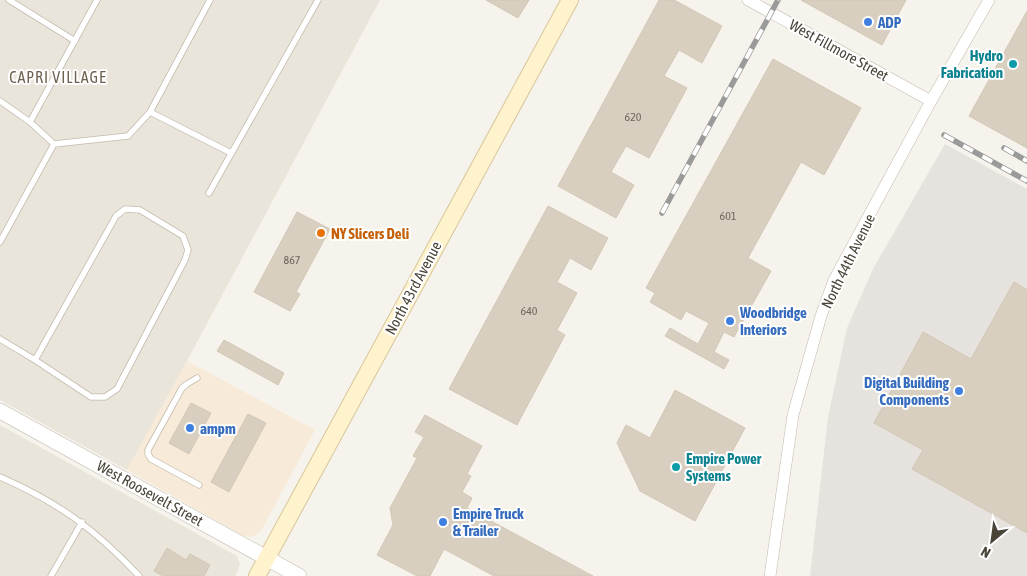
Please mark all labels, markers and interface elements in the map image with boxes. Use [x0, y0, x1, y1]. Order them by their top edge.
place label: ADP [877, 14, 902, 31]
street label: West Fillmore Street [787, 16, 891, 84]
marker: ADP [862, 16, 874, 28]
place label: Hydro Fabrication [941, 47, 1003, 81]
marker: Hydro Fabrication [1007, 58, 1019, 70]
district label: CAPRI VILLAGE [9, 68, 107, 86]
house number: 620 [625, 110, 642, 124]
house number: 601 [720, 209, 737, 223]
street label: North 44th Avenue [818, 211, 878, 311]
place label: NY Slicers Deli [331, 225, 409, 242]
marker: NY Slicers Deli [315, 227, 327, 239]
street label: North 43rd Avenue [381, 238, 445, 337]
house number: 867 [284, 253, 301, 267]
house number: 640 [521, 304, 538, 318]
place label: Woodbridge Interiors [739, 304, 807, 338]
marker: Woodbridge Interiors [724, 315, 736, 327]
place label: Digital Building Components [864, 374, 950, 408]
marker: Digital Building Components [953, 385, 965, 397]
place label: ampm [200, 420, 236, 437]
marker: ampm [184, 422, 196, 434]
place label: Empire Power Systems [686, 450, 762, 484]
street label: West Roosevelt Street [94, 457, 206, 529]
marker: Empire Power Systems [670, 461, 682, 473]
place label: Empire Truck & Trailer [453, 505, 524, 539]
marker: Empire Truck & Trailer [437, 516, 449, 528]
north arrow [967, 516, 1017, 566]
text: N [978, 543, 993, 561]

